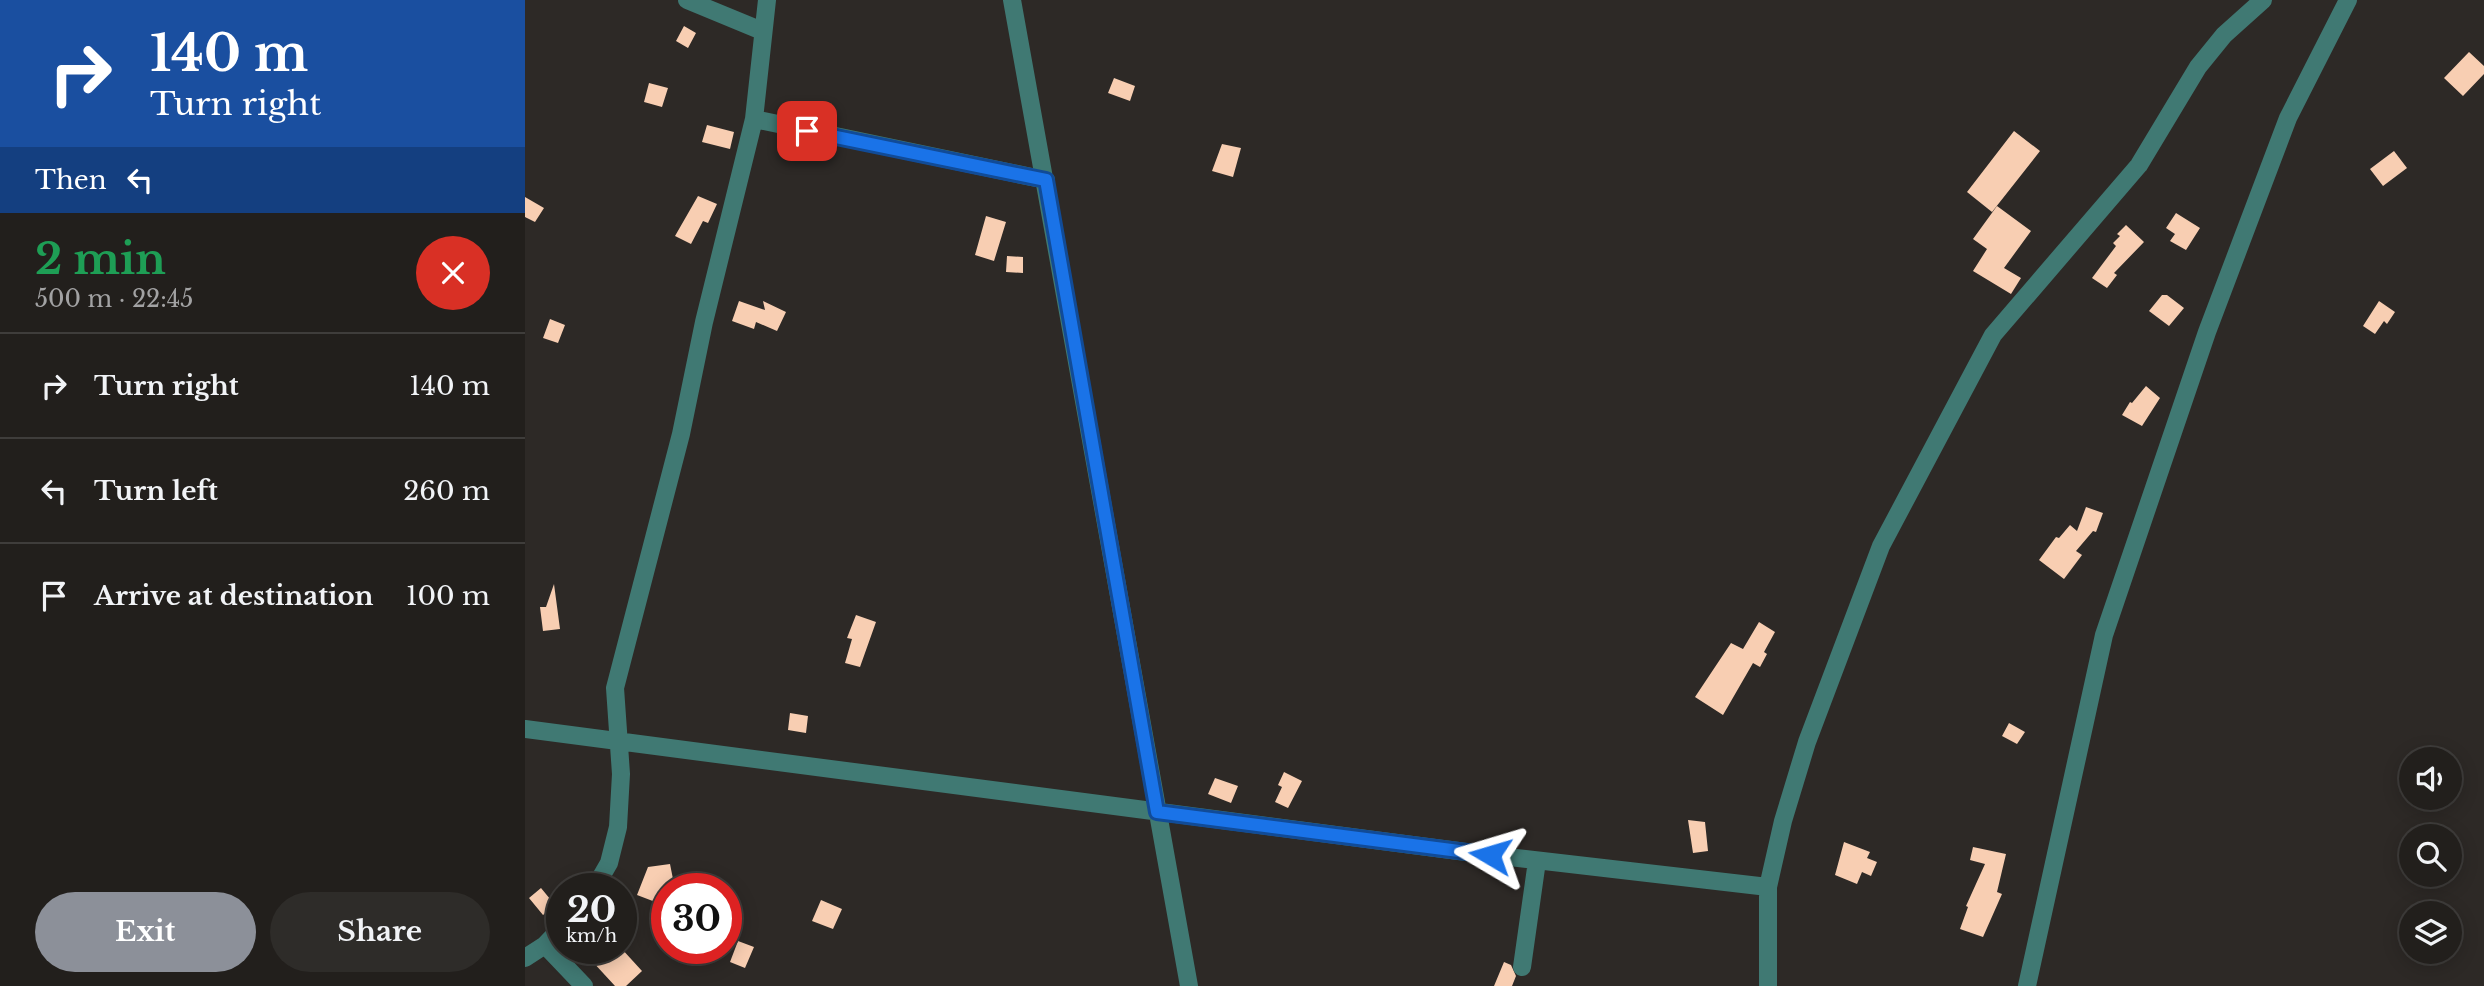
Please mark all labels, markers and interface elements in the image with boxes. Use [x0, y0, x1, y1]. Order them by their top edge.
text: 140 m [150, 23, 308, 84]
icon: right [35, 28, 126, 119]
text: Turn right [150, 84, 321, 124]
pin [777, 101, 837, 161]
icon: arrive [788, 112, 826, 150]
icon: left [121, 161, 159, 199]
text: Then [35, 164, 107, 196]
text: 2 min [35, 233, 166, 285]
button: close [416, 236, 490, 310]
text: 500 m · 22:45 [35, 285, 193, 313]
icon: right [35, 367, 73, 405]
text: Turn right [94, 370, 239, 402]
text: 140 m [409, 370, 490, 402]
icon: left [35, 472, 73, 510]
text: Turn left [94, 475, 218, 507]
text: 260 m [403, 475, 490, 507]
icon: arrive [35, 577, 73, 615]
text: Arrive at destination [94, 580, 374, 612]
text: 100 m [406, 580, 490, 612]
map controls [2399, 747, 2462, 964]
button: sound [2399, 747, 2462, 810]
position arrow [1453, 818, 1527, 892]
button: search [2399, 824, 2462, 887]
speed limit sign: 30 [651, 873, 742, 964]
text: 20 [567, 888, 616, 931]
button: Exit [35, 892, 256, 972]
button: Share [270, 892, 490, 972]
button: layers [2399, 901, 2462, 964]
text: km/h [566, 925, 617, 947]

